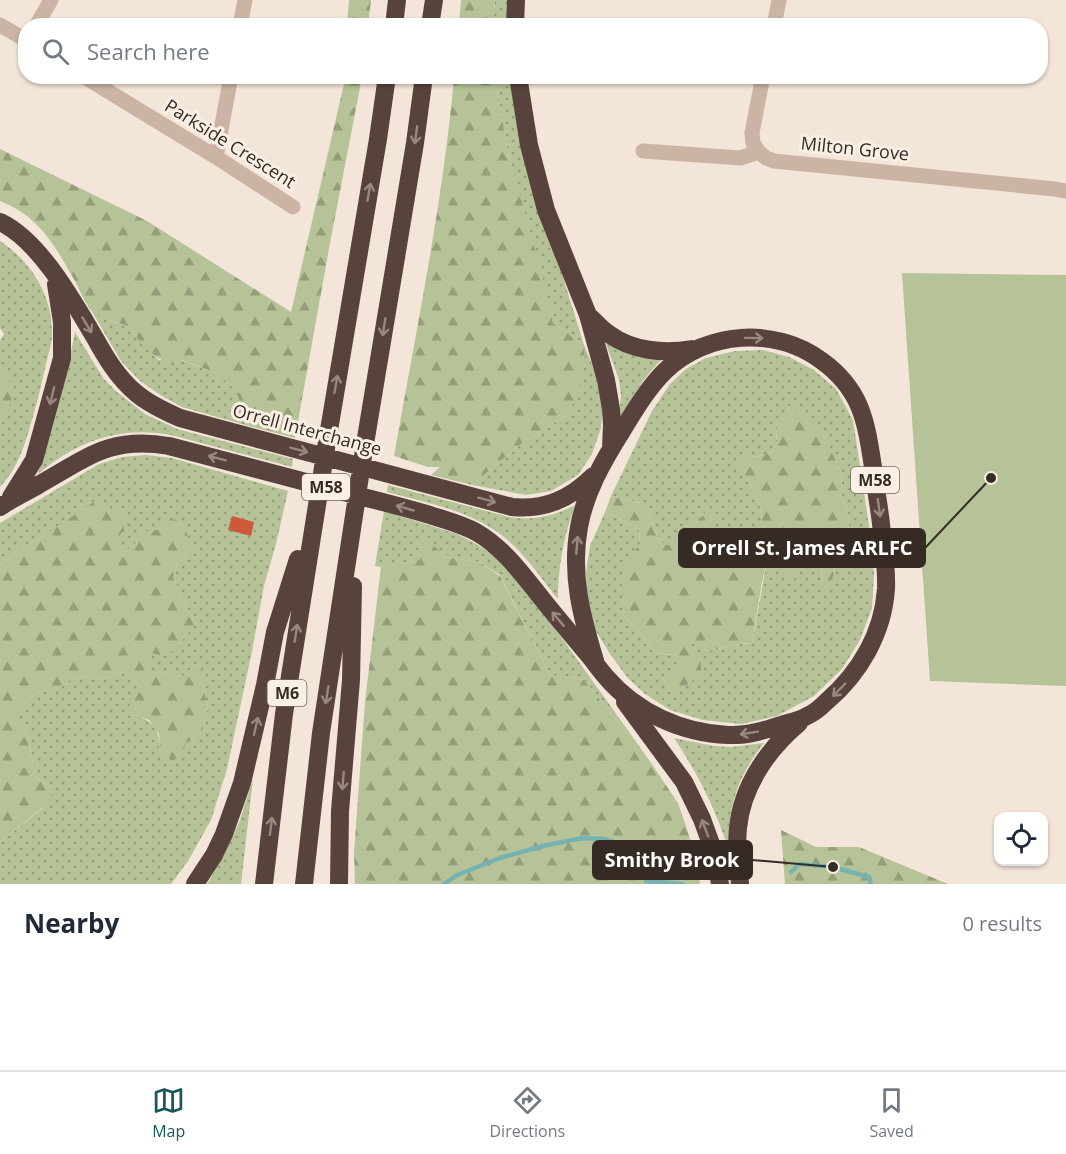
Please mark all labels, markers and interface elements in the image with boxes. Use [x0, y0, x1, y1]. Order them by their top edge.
search box [18, 18, 1048, 84]
icon: search [39, 35, 72, 68]
text: Search here [87, 36, 210, 66]
street label: Parkside Crescent [161, 93, 301, 193]
one-way arrow [411, 124, 422, 144]
street label: Milton Grove [800, 130, 910, 166]
one-way arrow [364, 182, 375, 202]
one-way arrow [81, 316, 93, 333]
one-way arrow [379, 317, 390, 336]
one-way arrow [743, 332, 763, 343]
one-way arrow [331, 375, 342, 394]
one-way arrow [46, 386, 58, 405]
street label: Orrell Interchange [230, 398, 384, 460]
one-way arrow [289, 445, 308, 456]
one-way arrow [208, 452, 227, 464]
road number: M58 [851, 467, 899, 493]
road number: M58 [302, 474, 350, 500]
one-way arrow [477, 495, 496, 506]
one-way arrow [873, 497, 884, 517]
one-way arrow [396, 502, 415, 513]
callout: Orrell St. James ARLFC [679, 529, 925, 567]
text: Orrell St. James ARLFC [691, 534, 913, 561]
one-way arrow [572, 535, 583, 555]
one-way arrow [551, 612, 565, 627]
one-way arrow [291, 623, 302, 643]
road number: M6 [268, 680, 306, 706]
one-way arrow [832, 682, 846, 697]
one-way arrow [321, 685, 332, 704]
one-way arrow [250, 717, 262, 736]
one-way arrow [740, 728, 759, 739]
one-way arrow [337, 770, 348, 790]
map controls [994, 812, 1048, 866]
button: locate [994, 812, 1048, 866]
one-way arrow [265, 816, 276, 836]
one-way arrow [699, 819, 710, 838]
callout: Smithy Brook [593, 841, 752, 879]
text: Smithy Brook [605, 846, 740, 873]
text: Nearby [24, 905, 119, 941]
text: 0 results [962, 910, 1042, 937]
tab: Map [152, 1084, 185, 1142]
tab: Directions [490, 1084, 565, 1142]
tab: Saved [869, 1084, 914, 1142]

